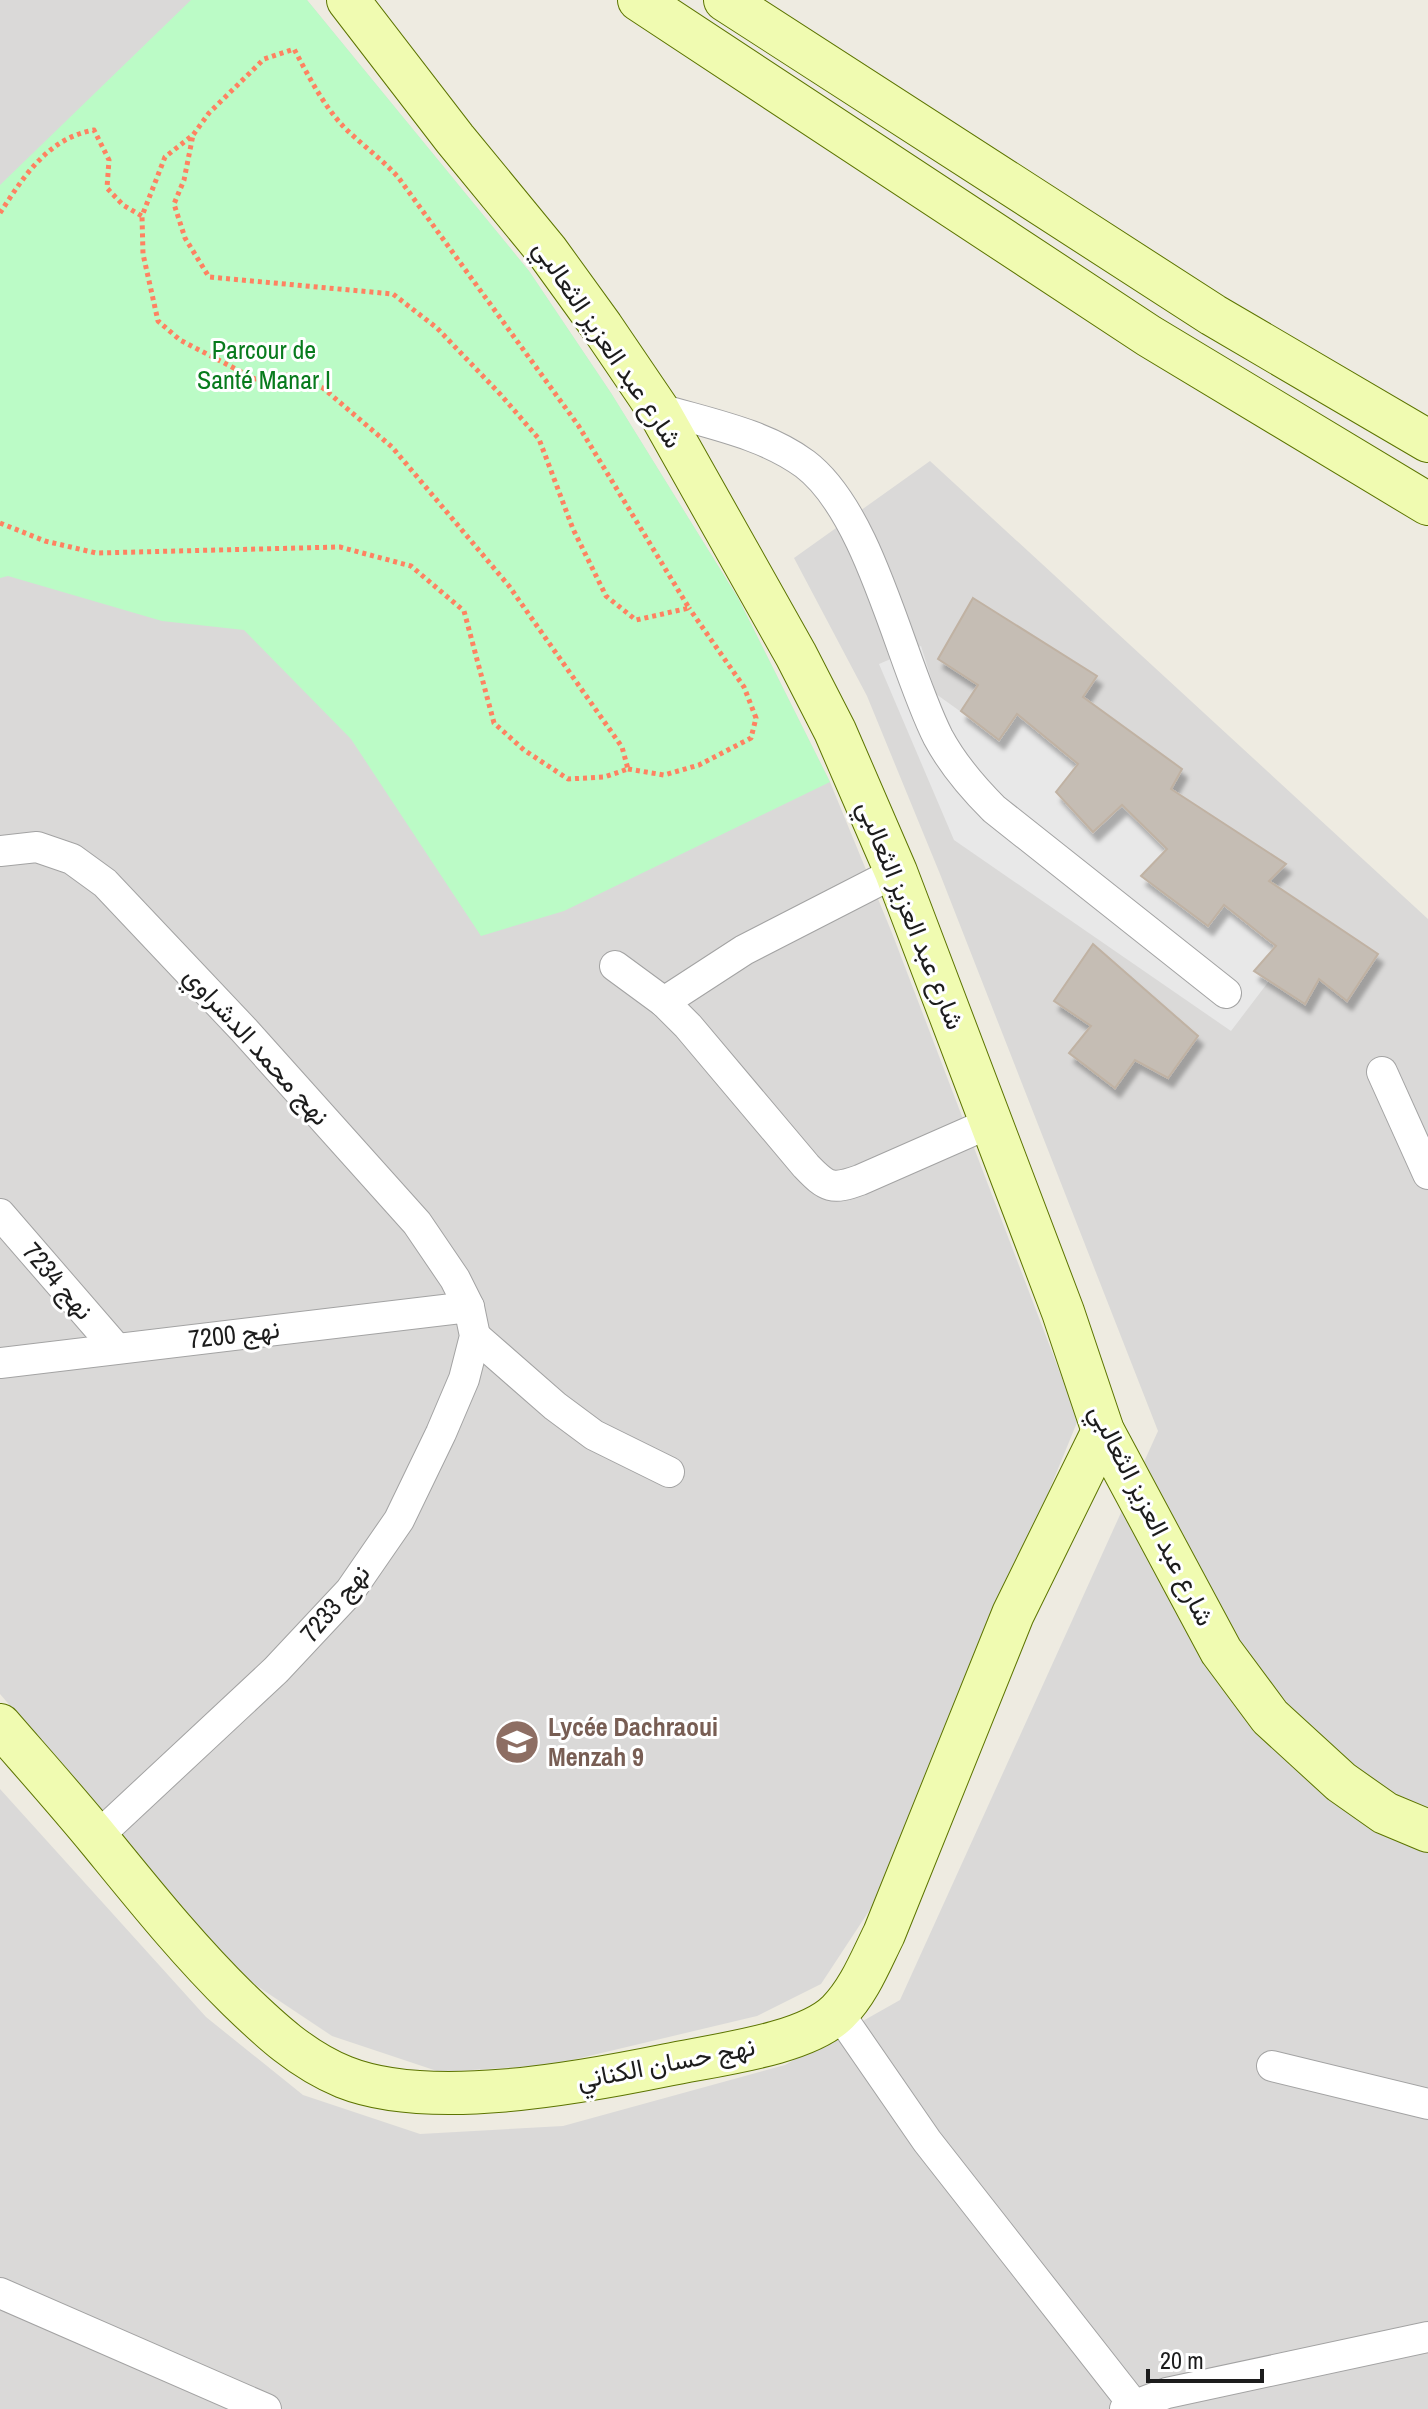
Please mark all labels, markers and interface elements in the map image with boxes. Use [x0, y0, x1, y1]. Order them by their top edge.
street label: شارع عبد العزيز الثعالبي [522, 233, 691, 457]
park label: Parcour de Santé Manar I [197, 332, 331, 397]
street label: شارع عبد العزيز الثعالبي [846, 795, 973, 1036]
street label: نهج محمد الدشراوي [174, 959, 338, 1135]
street label: نهج 7234 [14, 1235, 102, 1327]
street label: نهج 7200 [186, 1311, 282, 1357]
street label: شارع عبد العزيز الثعالبي [1078, 1398, 1223, 1633]
street label: نهج 7233 [292, 1556, 378, 1650]
place label: Lycée Dachraoui Menzah 9 [548, 1709, 718, 1774]
school or university icon: Lycée Dachraoui Menzah 9 [493, 1718, 541, 1766]
street label: نهج حسان الكناني [574, 2028, 759, 2101]
scale bar [1148, 2333, 1262, 2383]
text: 20 m [1160, 2344, 1204, 2376]

